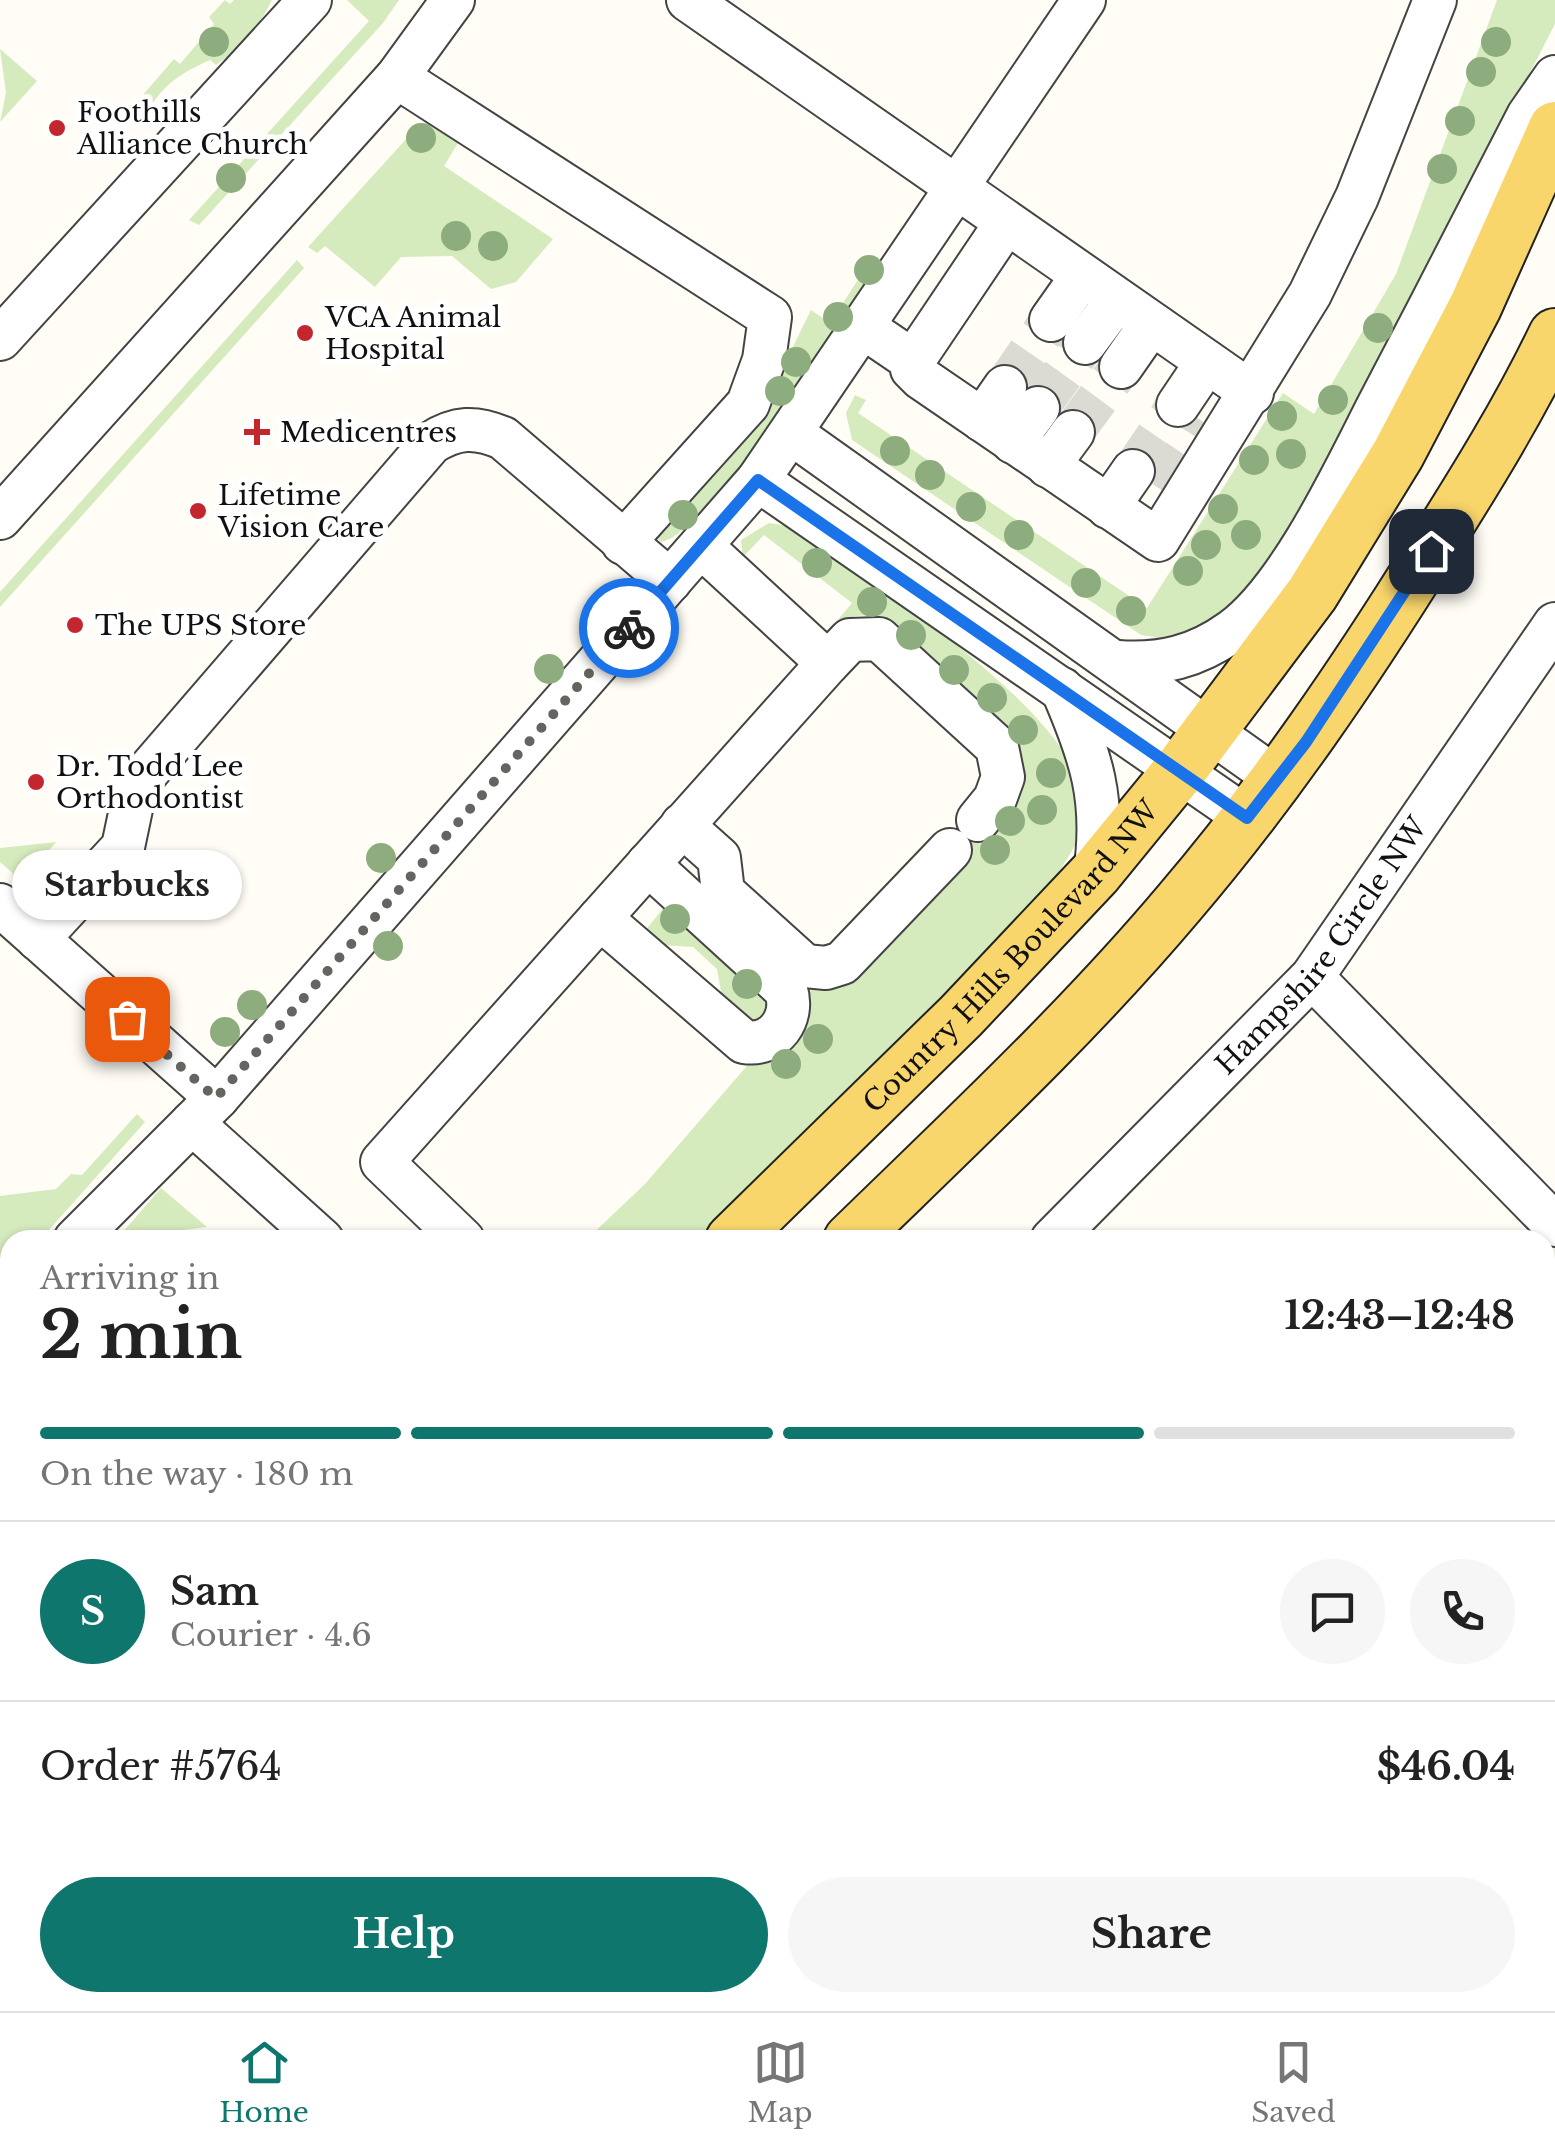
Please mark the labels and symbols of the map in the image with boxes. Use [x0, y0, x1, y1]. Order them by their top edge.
place label: Foothills Alliance Church [76, 95, 308, 162]
marker: Foothills Alliance Church [46, 117, 68, 139]
place label: VCA Animal Hospital [324, 300, 501, 367]
marker: VCA Animal Hospital [294, 322, 316, 344]
place label: Medicentres [280, 415, 457, 450]
marker: Medicentres [244, 419, 270, 445]
place label: Lifetime Vision Care [217, 478, 384, 545]
marker: Lifetime Vision Care [187, 500, 209, 522]
pin [1389, 509, 1474, 594]
courier [579, 578, 679, 678]
place label: The UPS Store [95, 608, 306, 643]
marker: The UPS Store [64, 614, 86, 636]
place label: Dr. Todd Lee Orthodontist [56, 749, 244, 816]
marker: Dr. Todd Lee Orthodontist [25, 771, 47, 793]
street label: Country Hills Boulevard NW [855, 792, 1167, 1120]
street label: Hampshire Circle NW [1208, 809, 1435, 1082]
callout: Starbucks [12, 849, 242, 919]
pin [85, 977, 170, 1062]

